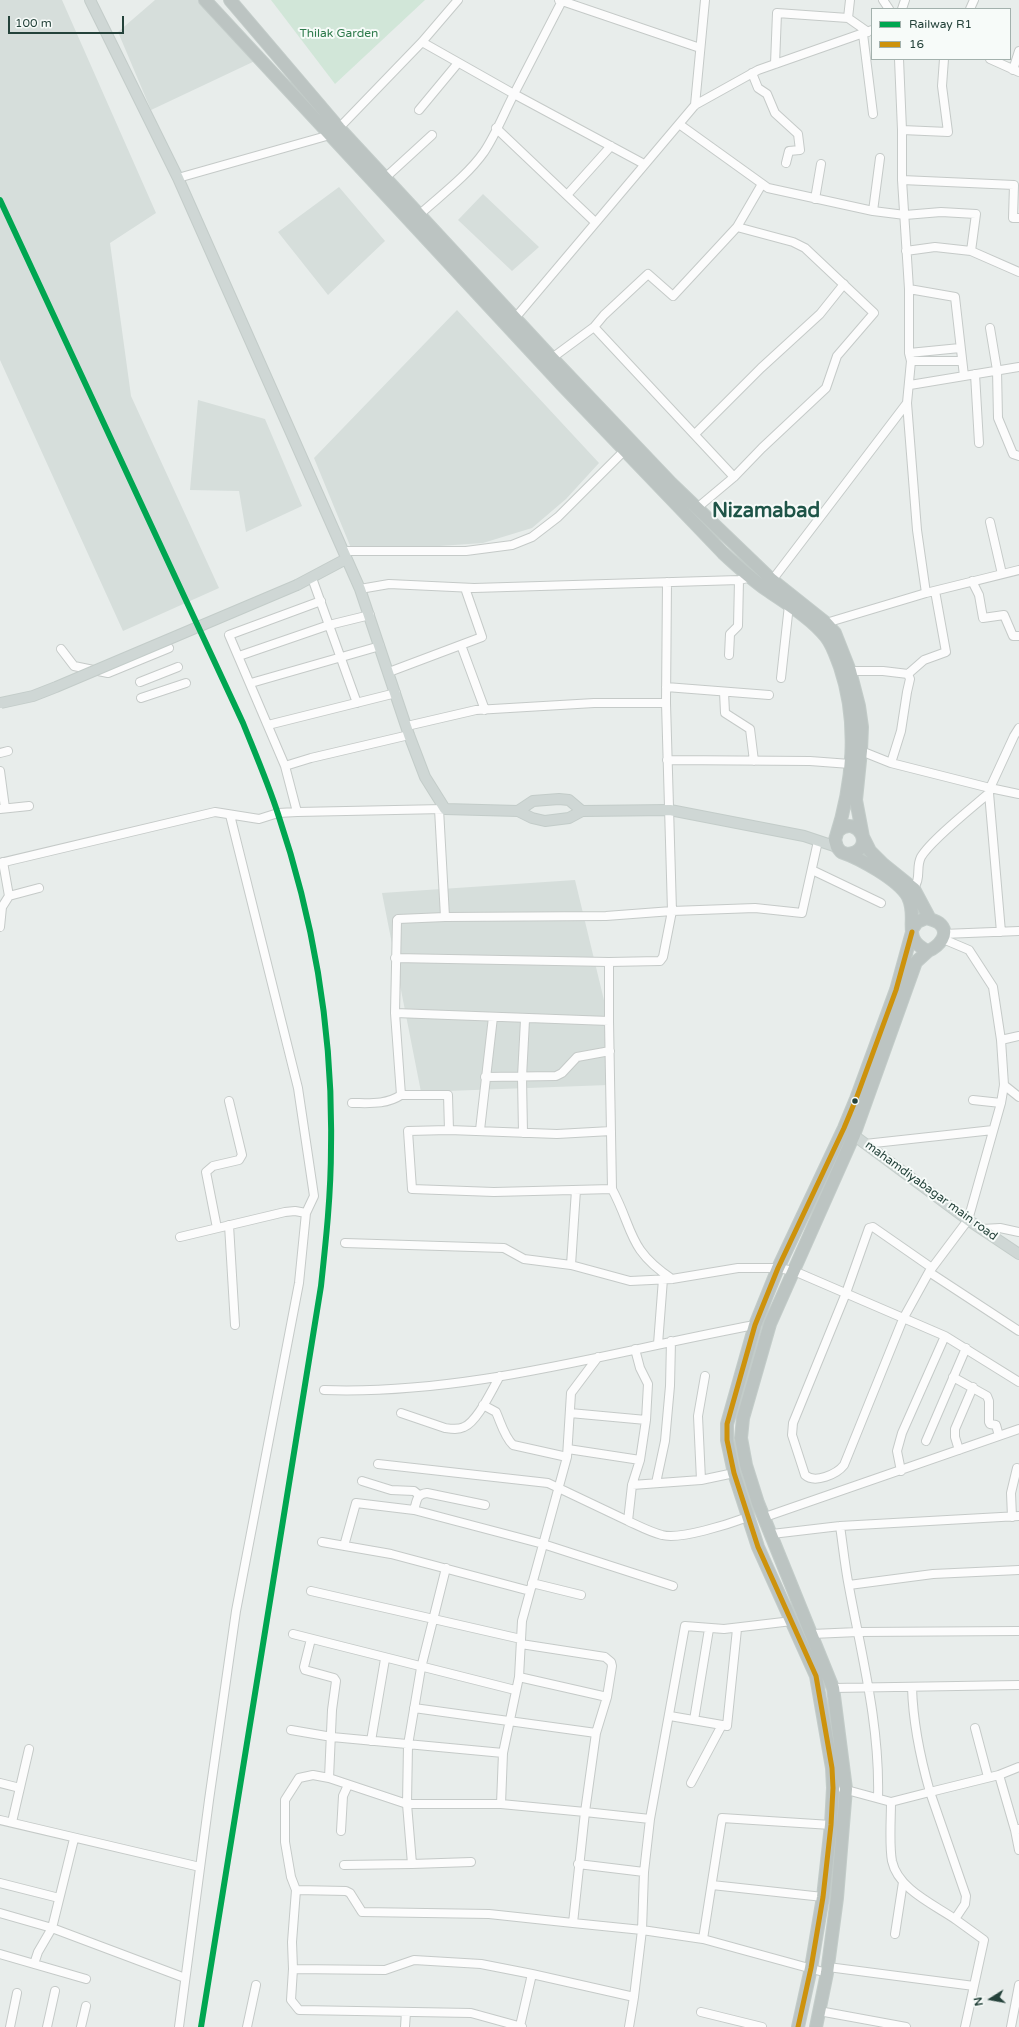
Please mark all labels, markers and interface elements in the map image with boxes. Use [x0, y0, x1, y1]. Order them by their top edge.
scale bar [10, 8, 126, 34]
legend [871, 8, 1011, 60]
text: 100 m [15, 16, 52, 30]
text: Railway R1 [909, 17, 972, 31]
park label: Thilak Garden [300, 27, 378, 41]
text: 16 [909, 37, 924, 51]
district label: Nizamabad [712, 500, 820, 524]
unlabelled marker [850, 1096, 860, 1106]
street label: mahamdiyabagar main road [862, 1138, 1000, 1244]
north arrow [971, 1979, 1011, 2019]
text: N [972, 1996, 986, 2007]

